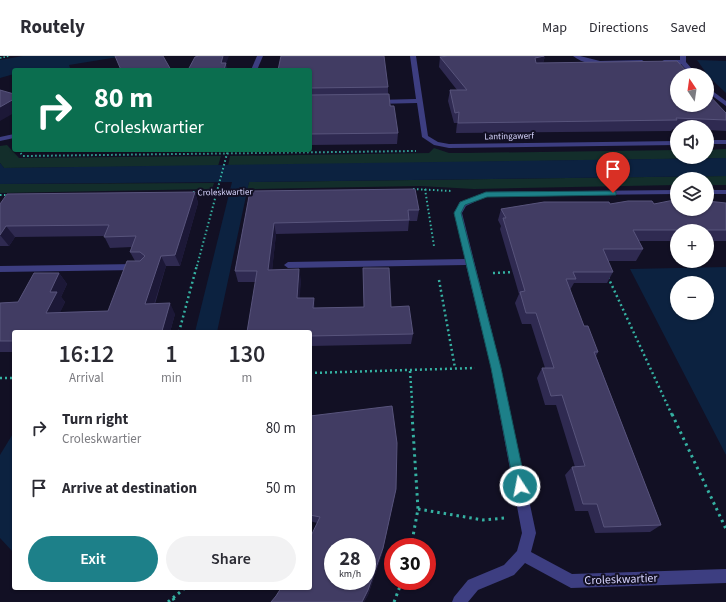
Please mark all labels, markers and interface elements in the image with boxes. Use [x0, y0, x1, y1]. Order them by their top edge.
text: Routely [20, 14, 85, 41]
text: Map [542, 18, 567, 38]
text: Directions [589, 18, 648, 38]
text: Saved [670, 18, 706, 38]
north arrow [670, 68, 714, 112]
map controls [670, 68, 714, 320]
text: 80 m [94, 78, 153, 118]
icon: right [28, 84, 80, 136]
text: Croleskwartier [94, 115, 204, 140]
button: sound [670, 120, 714, 164]
street label: Lantingawerf [484, 130, 534, 143]
pin [596, 152, 630, 193]
icon: arrive [602, 158, 624, 180]
button: layers [670, 172, 714, 216]
street label: Croleskwartier [197, 186, 253, 199]
button: + [670, 224, 714, 268]
button: − [670, 276, 714, 320]
text: 16:12 [59, 337, 114, 372]
text: 1 [165, 337, 178, 372]
text: 130 [229, 337, 265, 372]
text: Arrival [69, 369, 104, 387]
text: min [161, 369, 182, 387]
text: m [242, 369, 252, 387]
text: Turn right [62, 409, 128, 430]
icon: right [28, 417, 50, 439]
text: 80 m [266, 418, 296, 439]
text: Croleskwartier [62, 430, 141, 448]
position arrow [499, 465, 541, 507]
icon: arrive [28, 477, 50, 499]
text: Arrive at destination [62, 478, 197, 499]
text: 50 m [266, 478, 296, 499]
button: Exit [28, 536, 158, 582]
button: Share [166, 536, 296, 582]
speed limit sign: 30 [384, 538, 436, 590]
text: 28 [339, 545, 361, 573]
text: km/h [339, 567, 361, 581]
street label: Croleskwartier [584, 570, 659, 589]

